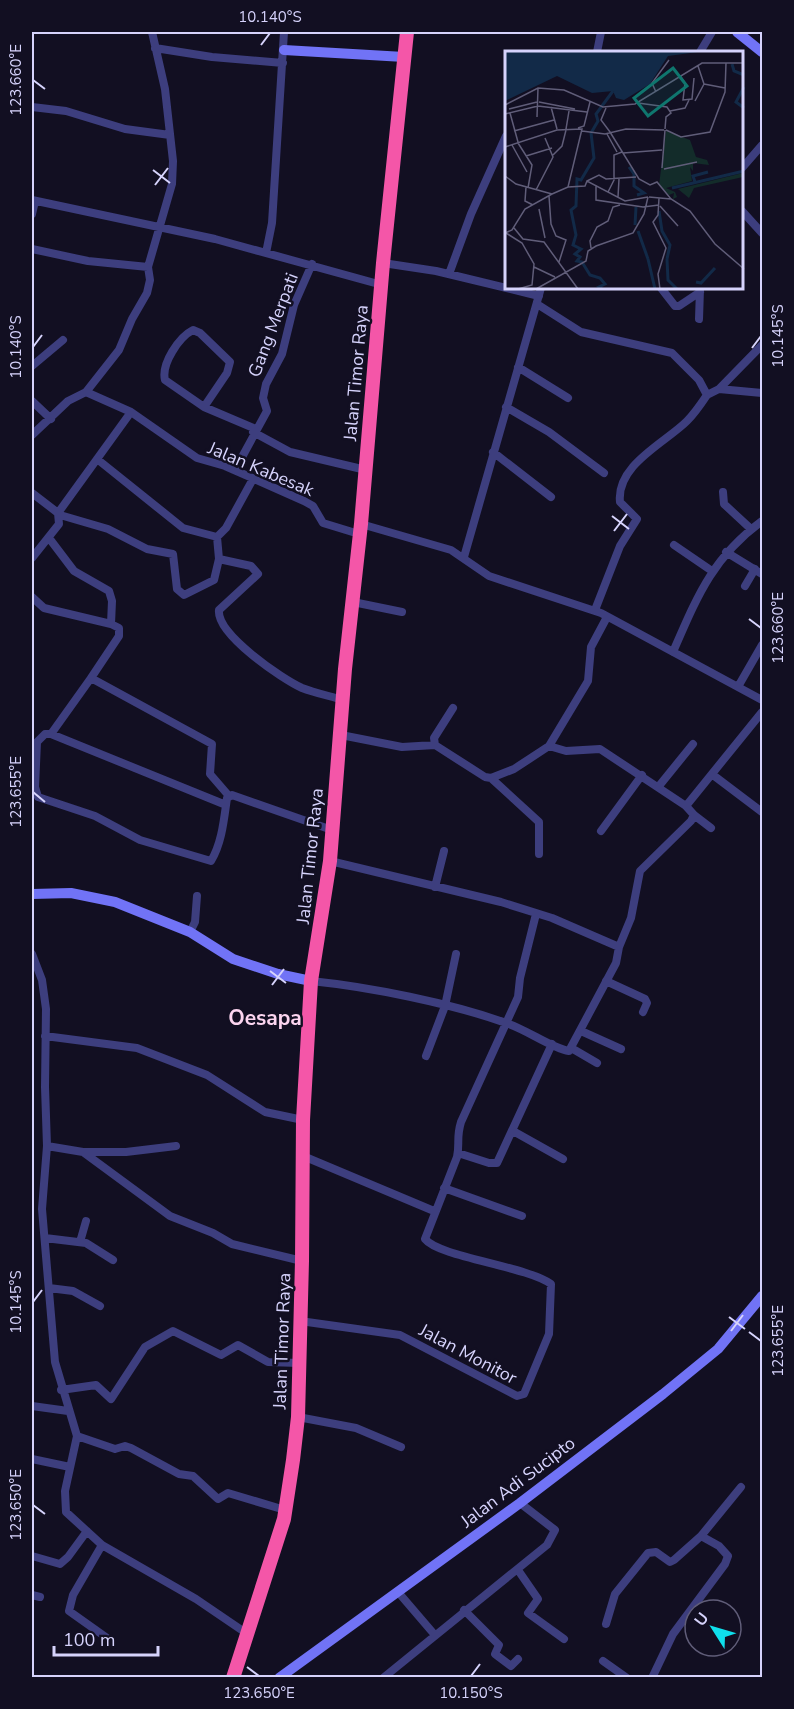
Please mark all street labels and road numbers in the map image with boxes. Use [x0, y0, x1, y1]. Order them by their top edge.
street label: Gang Merpati [242, 269, 304, 381]
street label: Jalan Timor Raya [338, 304, 374, 443]
street label: Jalan Kabesak [203, 435, 319, 503]
street label: Jalan Timor Raya [291, 787, 329, 926]
street label: Jalan Timor Raya [268, 1272, 296, 1411]
street label: Jalan Monitor [414, 1318, 522, 1390]
street label: Jalan Adi Sucipto [455, 1431, 580, 1534]

